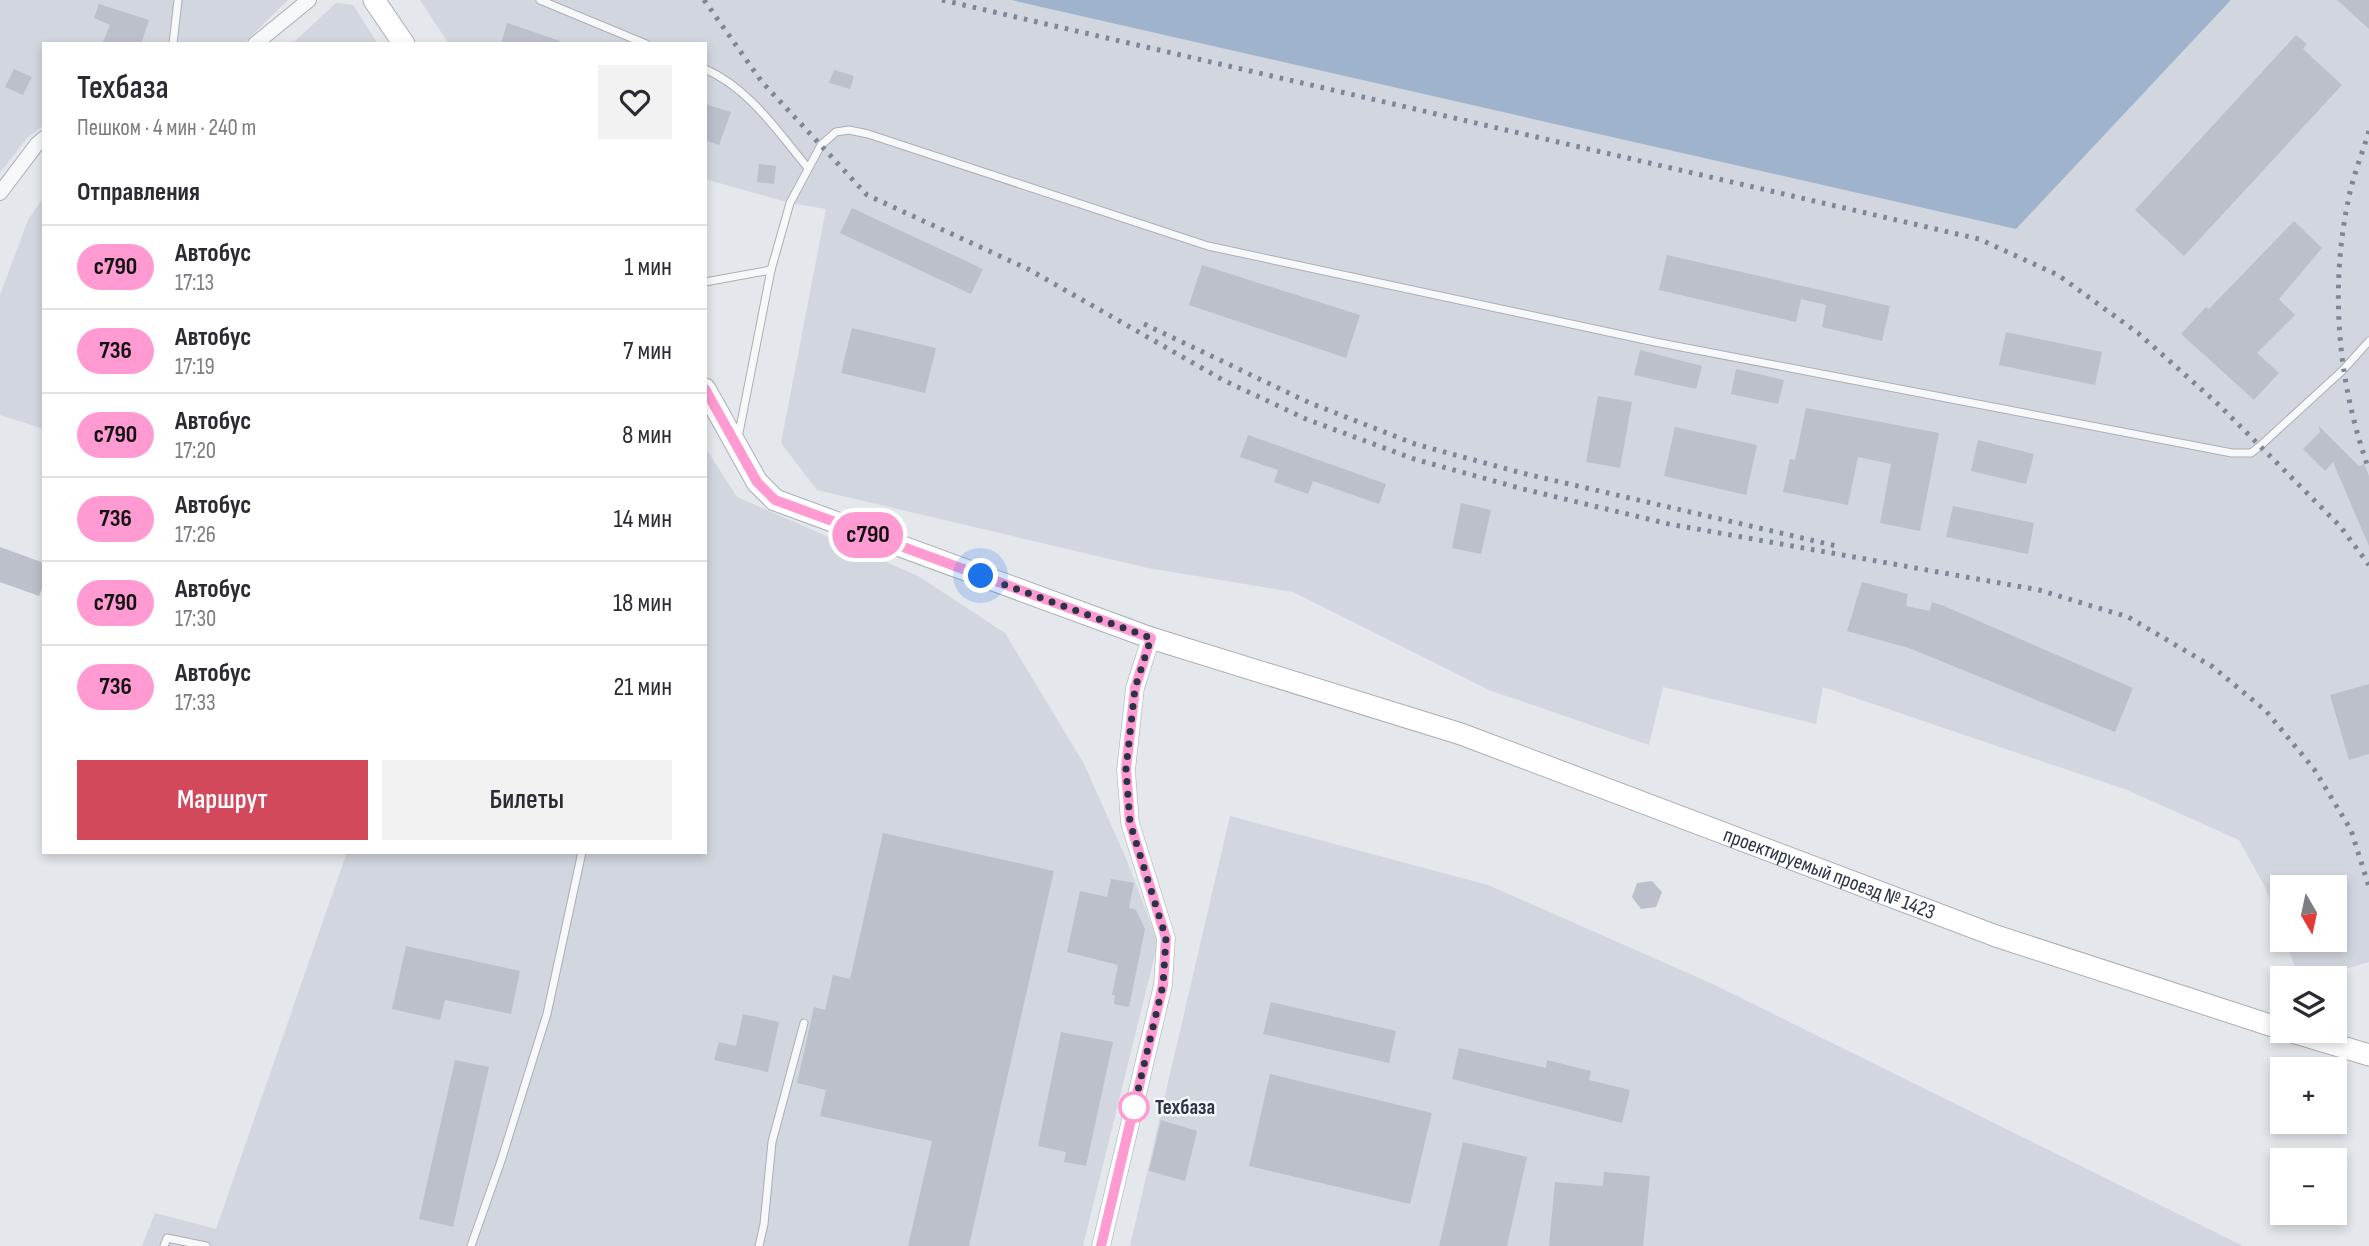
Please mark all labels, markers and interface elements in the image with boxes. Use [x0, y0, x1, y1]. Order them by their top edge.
button: heart [598, 65, 672, 139]
text: Техбаза [77, 68, 169, 108]
text: Пешком · 4 мин · 240 m [77, 114, 256, 142]
text: Отправления [77, 177, 200, 208]
text: Автобус [175, 238, 251, 269]
text: с790 [94, 252, 137, 281]
text: 1 мин [624, 252, 672, 283]
text: 17:13 [175, 269, 214, 297]
text: Автобус [175, 322, 251, 353]
text: 736 [99, 336, 132, 365]
text: 7 мин [623, 336, 672, 367]
text: 17:19 [175, 353, 215, 381]
text: Автобус [175, 406, 251, 437]
text: с790 [94, 420, 137, 449]
text: 8 мин [622, 420, 672, 451]
text: 17:20 [175, 437, 216, 465]
text: Автобус [175, 490, 251, 521]
text: 736 [99, 504, 132, 533]
text: 14 мин [613, 504, 672, 535]
line badge: с790 [819, 512, 917, 558]
text: с790 [846, 520, 890, 549]
text: 17:26 [175, 521, 216, 549]
your location [963, 558, 998, 593]
text: Автобус [175, 574, 251, 605]
text: с790 [94, 588, 137, 617]
text: 18 мин [613, 588, 672, 619]
text: 17:30 [175, 605, 216, 633]
text: Автобус [175, 658, 251, 689]
text: 736 [99, 672, 132, 701]
text: 21 мин [614, 672, 672, 703]
text: 17:33 [175, 689, 216, 717]
button: Маршрут [77, 760, 368, 840]
button: Билеты [382, 760, 672, 840]
street label: проектируемый проезд № 1423 [1720, 822, 1939, 925]
north arrow [2270, 875, 2347, 952]
map controls [2270, 875, 2347, 1225]
button: layers [2270, 966, 2347, 1043]
button: + [2270, 1057, 2347, 1134]
marker: Техбаза [1119, 1092, 1149, 1122]
place label: Техбаза [1155, 1095, 1215, 1120]
button: − [2270, 1148, 2347, 1225]

